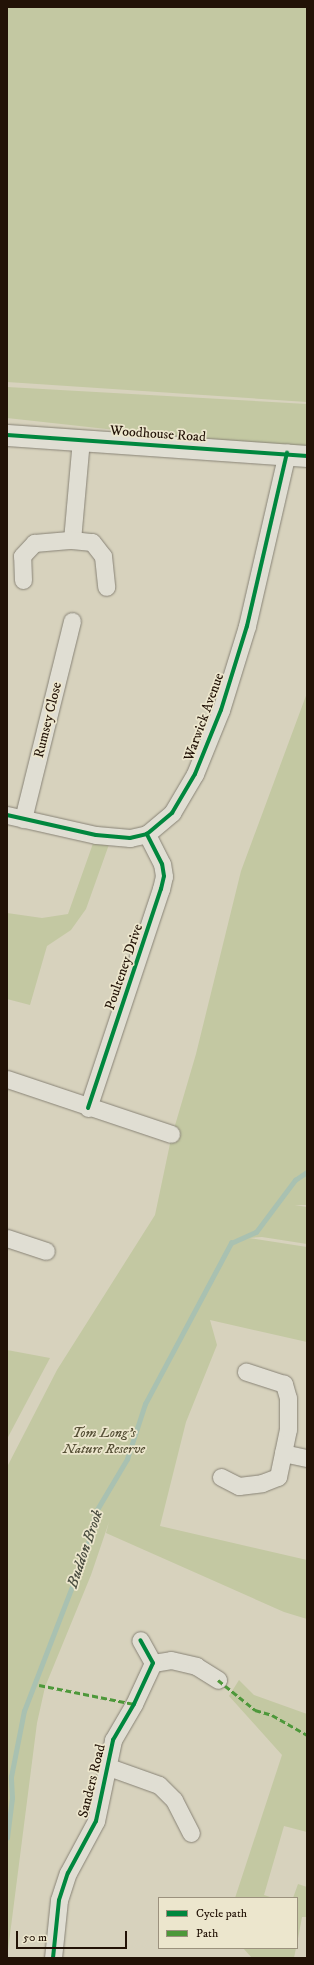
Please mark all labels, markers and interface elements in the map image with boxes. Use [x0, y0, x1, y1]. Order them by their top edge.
street label: Woodhouse Road [109, 422, 207, 446]
street label: Warwick Avenue [180, 671, 228, 763]
street label: Rumsey Close [30, 680, 66, 760]
street label: Poulteney Drive [101, 922, 147, 1012]
park label: Tom Long's Nature Reserve [63, 1425, 145, 1458]
water label: Buddon Brook [63, 1508, 107, 1590]
street label: Sanders Road [75, 1742, 109, 1820]
legend [158, 1897, 298, 1949]
text: Cycle path [196, 1906, 247, 1921]
scale bar [18, 1923, 129, 1949]
text: Path [196, 1926, 218, 1941]
text: 50 m [23, 1930, 47, 1945]

